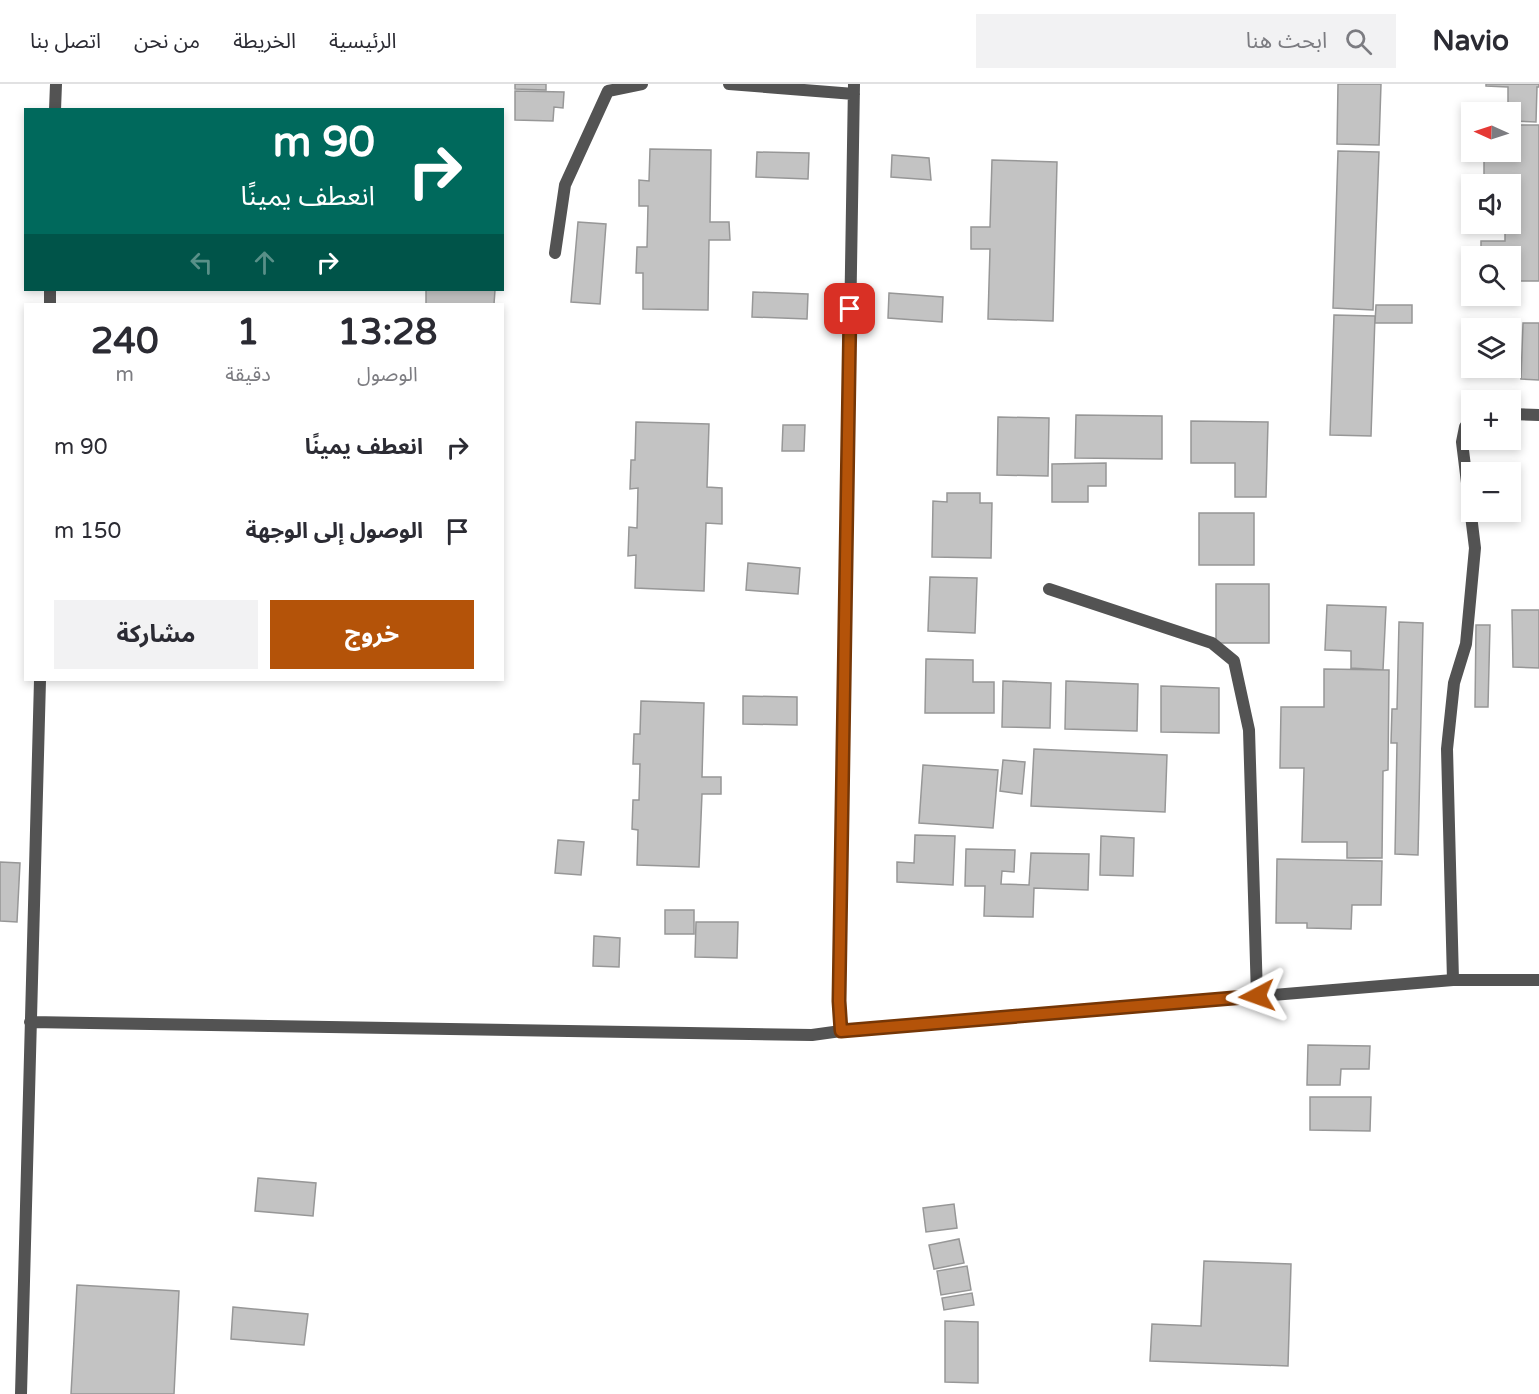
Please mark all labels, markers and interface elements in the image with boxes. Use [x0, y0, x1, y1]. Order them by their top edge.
search box [976, 14, 1396, 68]
text: Navio [1432, 24, 1509, 58]
icon: search [1342, 25, 1375, 58]
text: ابحث هنا [1246, 28, 1327, 54]
text: اتصل بنا [30, 29, 101, 54]
text: من نحن [134, 29, 200, 54]
text: الخريطة [233, 29, 296, 54]
text: الرئيسية [329, 29, 397, 54]
north arrow [1461, 102, 1521, 162]
map controls [1461, 102, 1521, 522]
text: 90 m [273, 117, 375, 168]
icon: right [396, 132, 474, 210]
button: sound [1461, 174, 1521, 234]
text: انعطف يمينًا [241, 180, 375, 213]
icon: left [185, 246, 218, 279]
icon: ahead [248, 246, 281, 279]
icon: right [311, 246, 344, 279]
button: search [1461, 246, 1521, 306]
pin [824, 283, 875, 334]
icon: arrive [833, 292, 866, 325]
text: 1 [237, 311, 259, 354]
text: 13:28 [338, 311, 437, 354]
button: layers [1461, 318, 1521, 378]
text: 240 [91, 320, 159, 363]
text: m [115, 363, 134, 387]
text: دقيقة [225, 363, 271, 387]
text: الوصول [357, 363, 418, 387]
button: + [1461, 390, 1521, 450]
icon: right [441, 431, 474, 464]
text: 90 m [54, 434, 108, 460]
text: انعطف يمينًا [305, 434, 423, 460]
button: − [1461, 462, 1521, 522]
icon: arrive [441, 515, 474, 548]
text: 150 m [54, 518, 121, 544]
text: الوصول إلى الوجهة [245, 518, 423, 544]
button: مشاركة [54, 600, 258, 669]
button: خروج [270, 600, 474, 669]
position arrow [1225, 964, 1289, 1028]

